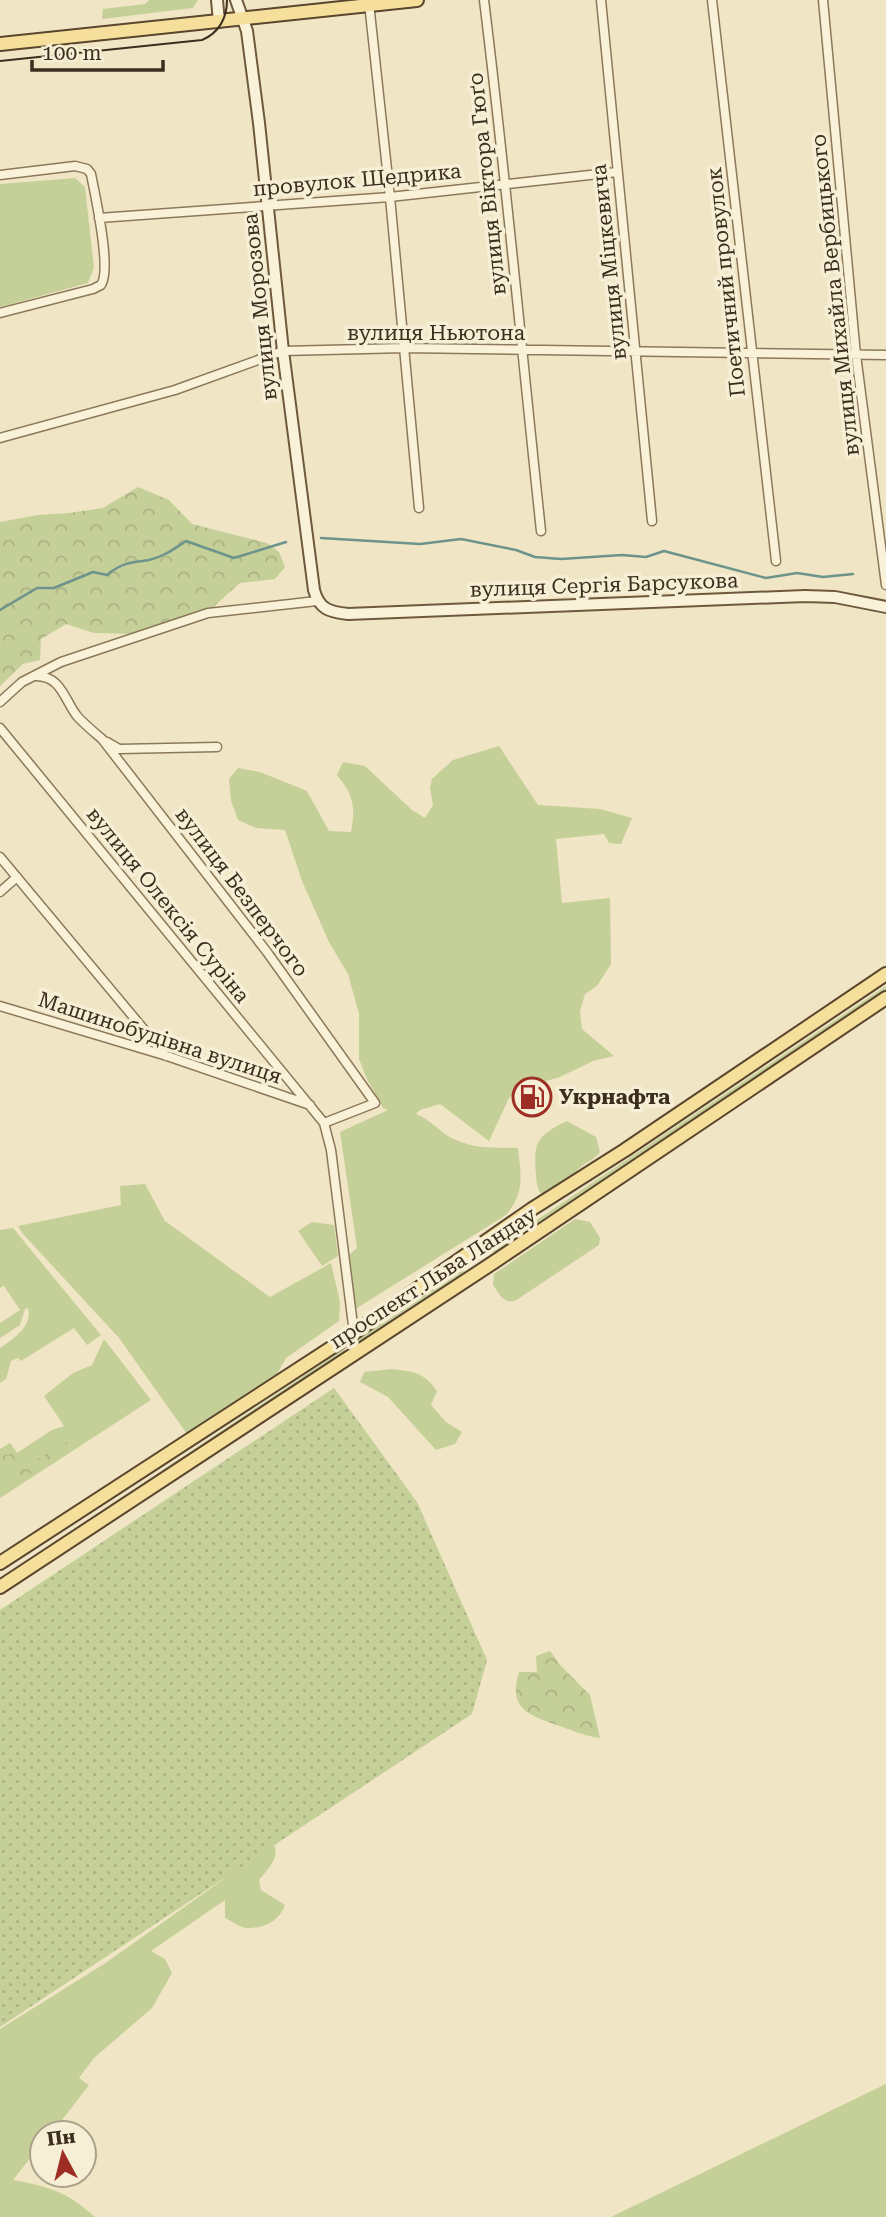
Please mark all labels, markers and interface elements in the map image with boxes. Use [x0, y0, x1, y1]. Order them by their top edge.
scale bar [32, 28, 163, 72]
text: 100 m [42, 41, 102, 65]
street label: вулиця Віктора Гюґо [463, 72, 511, 296]
street label: вулиця Михайла Вербицького [806, 133, 864, 457]
street label: провулок Щедрика [252, 159, 463, 201]
street label: вулиця Міцкевича [587, 162, 631, 361]
street label: Поетичний провулок [702, 166, 750, 398]
street label: вулиця Морозова [238, 212, 282, 402]
street label: вулиця Ньютона [347, 321, 526, 345]
street label: вулиця Сергія Барсукова [469, 568, 739, 602]
street label: вулиця Олексія Суріна [82, 802, 255, 1008]
street label: вулиця Безперчого [171, 803, 313, 981]
street label: Машинобудівна вулиця [35, 987, 285, 1089]
fuel station icon: Укрнафта [511, 1076, 553, 1118]
place label: Укрнафта [559, 1085, 671, 1109]
street label: проспект Льва Ландау [325, 1202, 541, 1354]
north arrow [28, 2119, 98, 2189]
text: Пн [45, 2124, 77, 2151]

